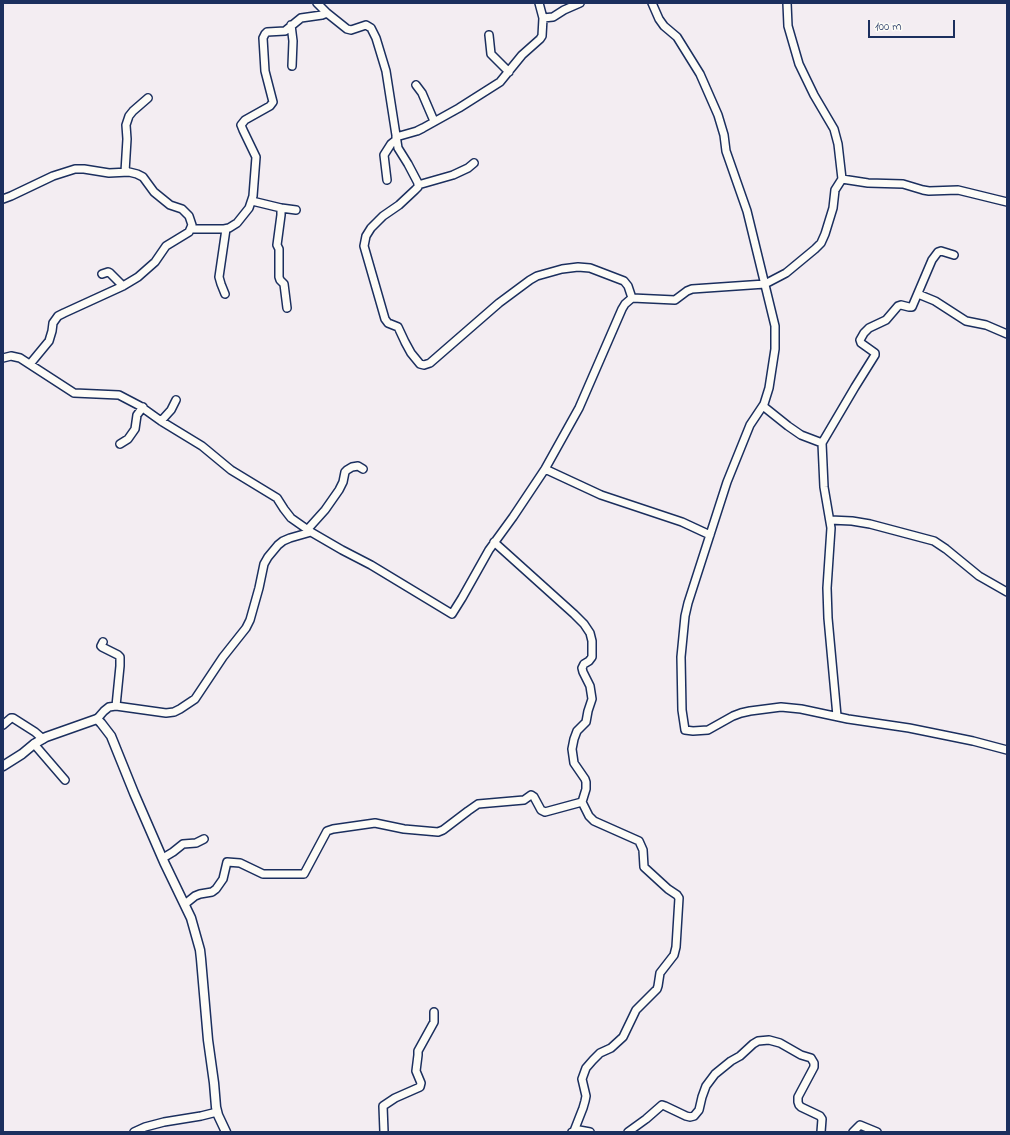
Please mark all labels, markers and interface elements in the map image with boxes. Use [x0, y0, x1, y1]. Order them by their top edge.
scale bar [870, 12, 957, 38]
text: 100 m [875, 18, 902, 36]

